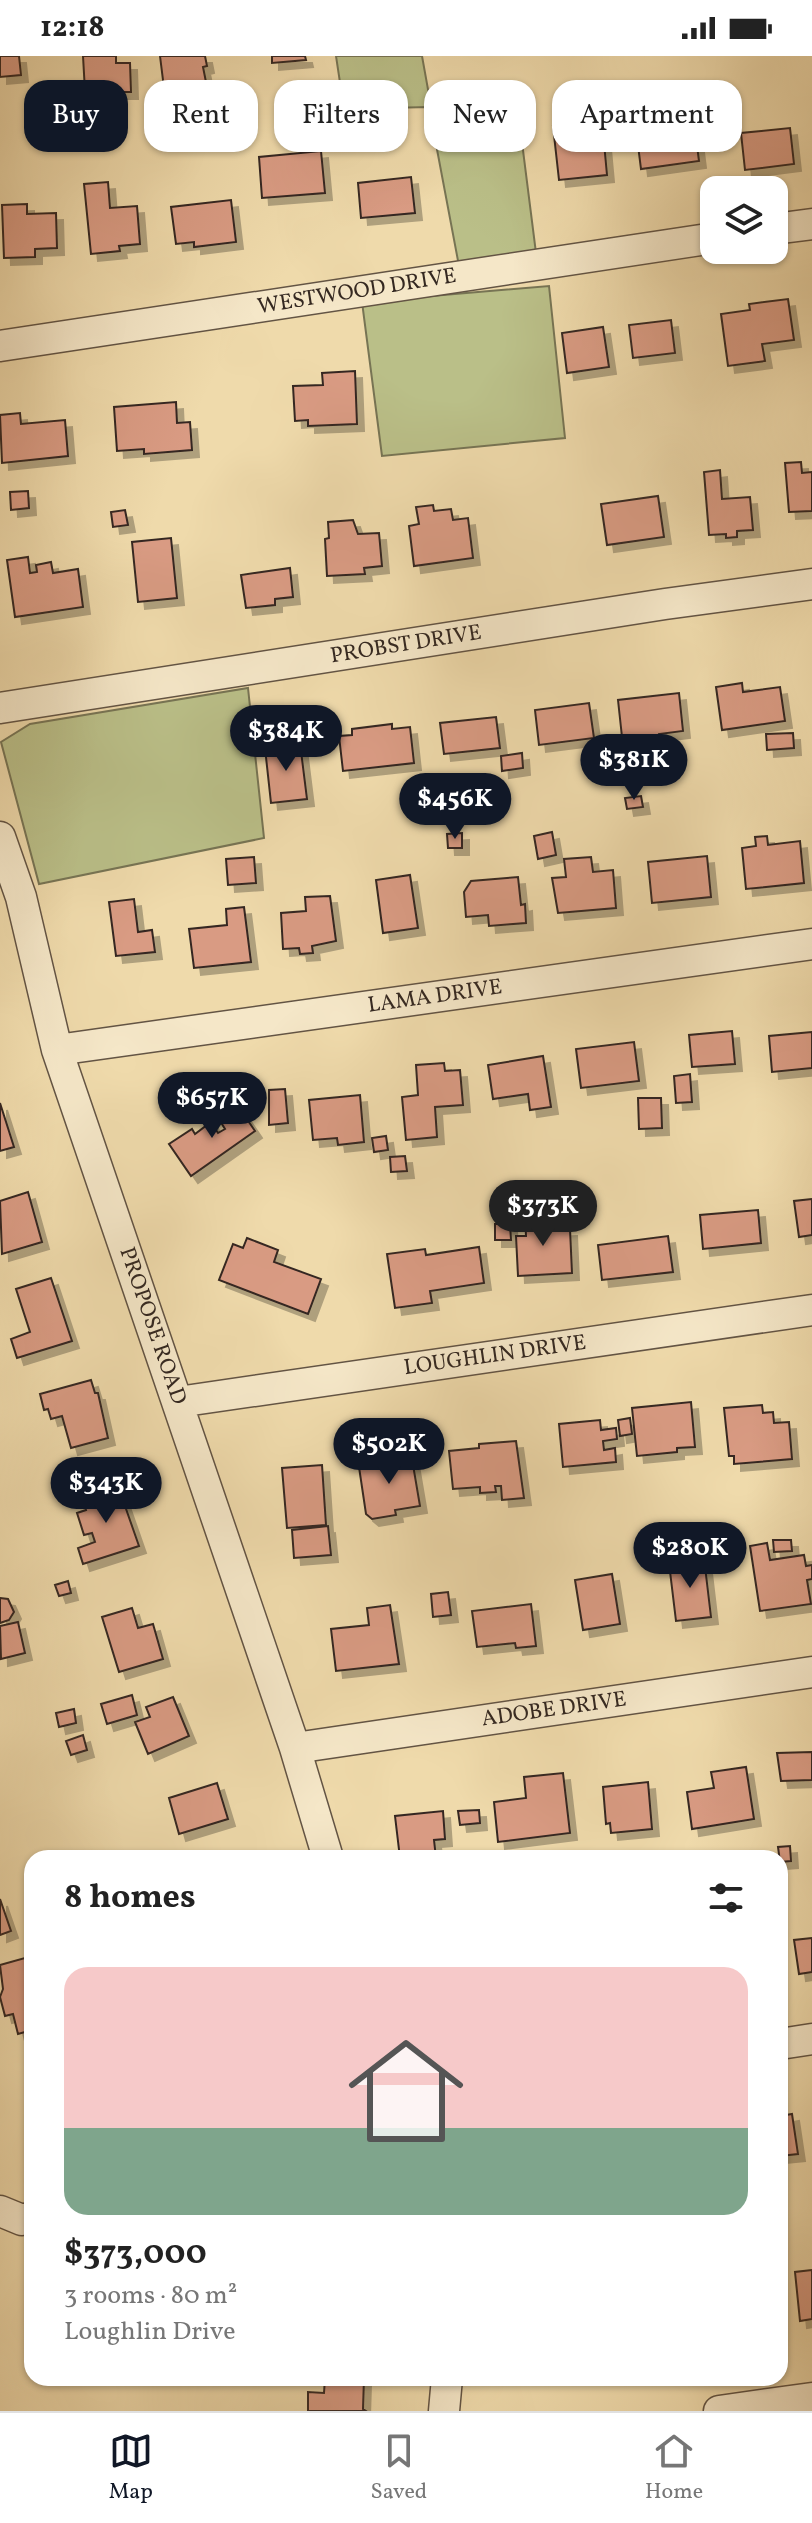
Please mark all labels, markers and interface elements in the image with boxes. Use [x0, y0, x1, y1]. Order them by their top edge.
text: 12:18 [40, 7, 105, 49]
chip: Buy [24, 80, 128, 152]
chip: Rent [144, 80, 258, 152]
chip: Filters [274, 80, 408, 152]
chip: New [424, 80, 536, 152]
chip: Apartment [552, 80, 742, 152]
map controls [700, 176, 788, 264]
button: layers [700, 176, 788, 264]
street label: WESTWOOD DRIVE [255, 261, 459, 323]
street label: PROBST DRIVE [328, 618, 484, 672]
pin: $384K [230, 705, 342, 773]
text: $384K [248, 713, 324, 749]
pin: $381K [578, 734, 690, 802]
text: $381K [598, 742, 670, 778]
pin: $456K [399, 773, 511, 841]
text: $456K [417, 781, 493, 817]
street label: LAMA DRIVE [366, 972, 504, 1022]
pin: $657K [156, 1072, 268, 1140]
text: $657K [176, 1080, 248, 1116]
pin: $373K [487, 1180, 599, 1248]
text: $373K [507, 1188, 579, 1224]
street label: PROPOSE ROAD [111, 1243, 193, 1409]
street label: LOUGHLIN DRIVE [402, 1328, 588, 1384]
pin: $502K [333, 1418, 445, 1486]
text: $502K [351, 1426, 427, 1462]
pin: $343K [50, 1457, 162, 1525]
text: $343K [69, 1465, 143, 1501]
pin: $280K [634, 1522, 746, 1590]
text: $280K [651, 1530, 729, 1566]
street label: ADOBE DRIVE [479, 1684, 629, 1736]
text: 8 homes [64, 1875, 196, 1922]
icon: filters [704, 1876, 748, 1920]
icon: home [334, 2019, 478, 2163]
text: $373,000 [64, 2231, 207, 2278]
text: 3 rooms · 80 m² [64, 2278, 237, 2314]
text: Loughlin Drive [64, 2314, 236, 2350]
tab: Map [109, 2429, 153, 2508]
tab: Saved [371, 2429, 427, 2508]
tab: Home [645, 2429, 703, 2508]

